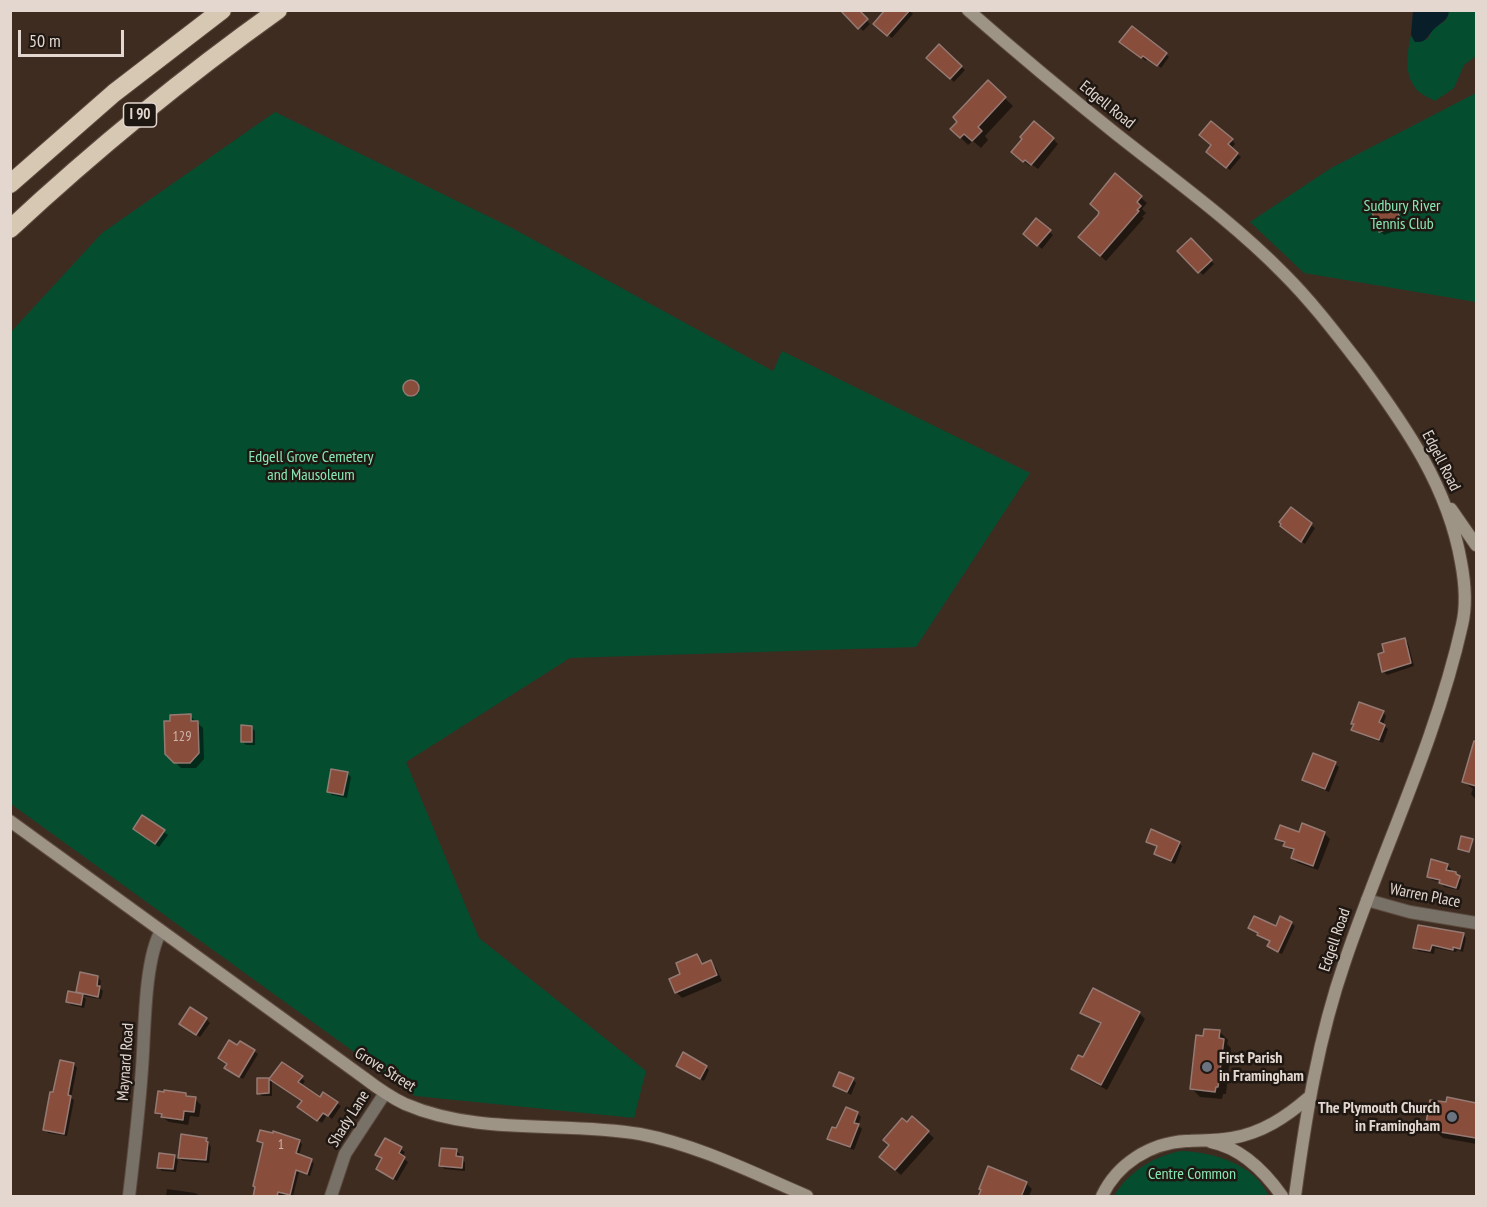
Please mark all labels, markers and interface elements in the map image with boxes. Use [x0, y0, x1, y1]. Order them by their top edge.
scale bar [21, 18, 128, 56]
text: 50 m [29, 29, 61, 52]
street label: Edgell Road [1076, 77, 1138, 133]
road number: I 90 [124, 103, 156, 127]
park label: Sudbury River Tennis Club [1364, 196, 1440, 234]
street label: Edgell Road [1418, 427, 1464, 495]
park label: Edgell Grove Cemetery and Mausoleum [248, 447, 374, 485]
house number: 129 [173, 729, 191, 745]
street label: Warren Place [1388, 880, 1462, 912]
street label: Edgell Road [1315, 906, 1355, 974]
street label: Maynard Road [114, 1022, 138, 1102]
street label: Grove Street [351, 1044, 419, 1096]
place label: First Parish in Framingham [1219, 1048, 1304, 1086]
marker: First Parish in Framingham [1200, 1060, 1214, 1074]
street label: Shady Lane [324, 1087, 374, 1151]
place label: The Plymouth Church in Framingham [1318, 1098, 1440, 1136]
marker: The Plymouth Church in Framingham [1445, 1110, 1459, 1124]
house number: 1 [278, 1137, 284, 1153]
park label: Centre Common [1148, 1164, 1236, 1184]

